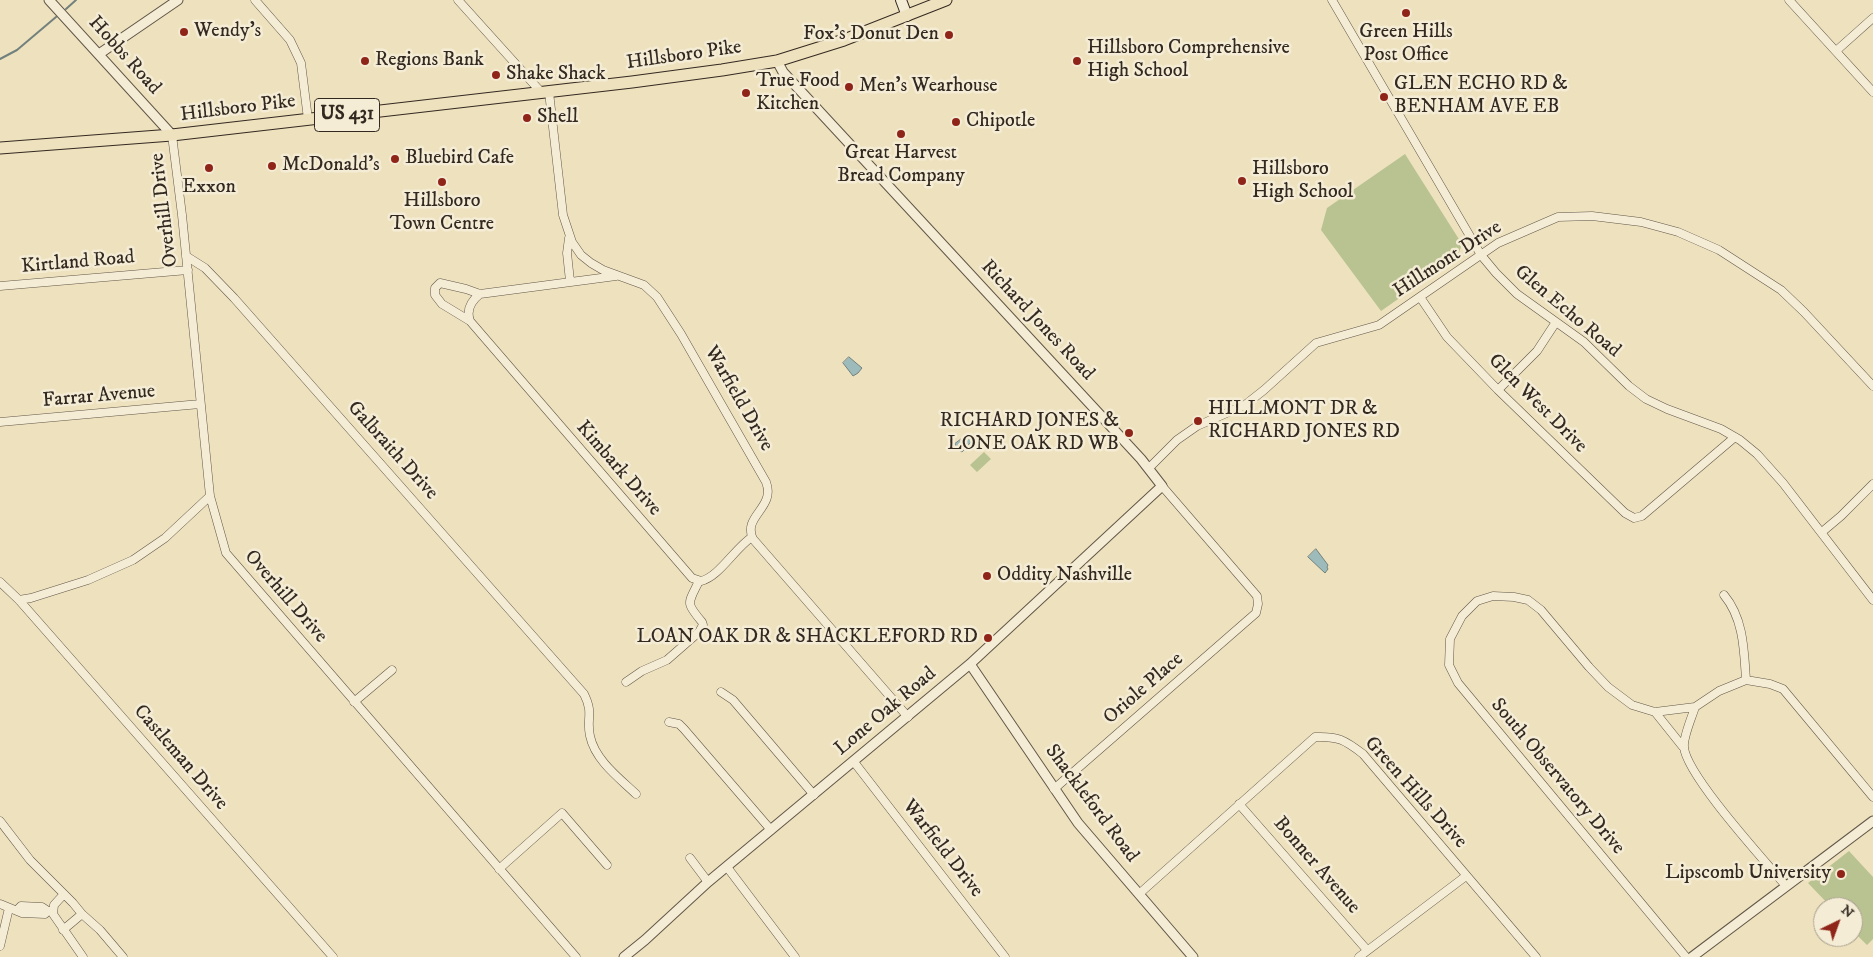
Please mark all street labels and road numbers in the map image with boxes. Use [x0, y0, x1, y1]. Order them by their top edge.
street label: Hobbs Road [83, 12, 165, 100]
street label: Hillsboro Pike [625, 36, 743, 76]
street label: Hillsboro Pike [179, 90, 297, 128]
road number: US 431 [314, 98, 380, 132]
street label: Overhill Drive [146, 151, 184, 269]
street label: Hillmont Drive [1389, 216, 1507, 304]
street label: Kirtland Road [20, 246, 136, 280]
street label: Richard Jones Road [975, 256, 1099, 386]
street label: Glen Echo Road [1509, 261, 1625, 363]
street label: Warfield Drive [698, 342, 778, 456]
street label: Glen West Drive [1482, 349, 1592, 459]
street label: Farrar Avenue [42, 380, 156, 414]
street label: Galbraith Drive [341, 397, 443, 505]
street label: Kimbark Drive [570, 417, 666, 521]
street label: Overhill Drive [238, 546, 332, 648]
street label: Oriole Place [1099, 648, 1189, 730]
street label: Lone Oak Road [830, 663, 942, 761]
street label: South Observatory Drive [1485, 694, 1629, 860]
street label: Castleman Drive [128, 700, 232, 816]
street label: Green Hills Drive [1359, 732, 1471, 854]
street label: Shackleford Road [1039, 740, 1143, 868]
street label: Warfield Drive [896, 795, 988, 903]
street label: Bonner Avenue [1267, 813, 1365, 919]

